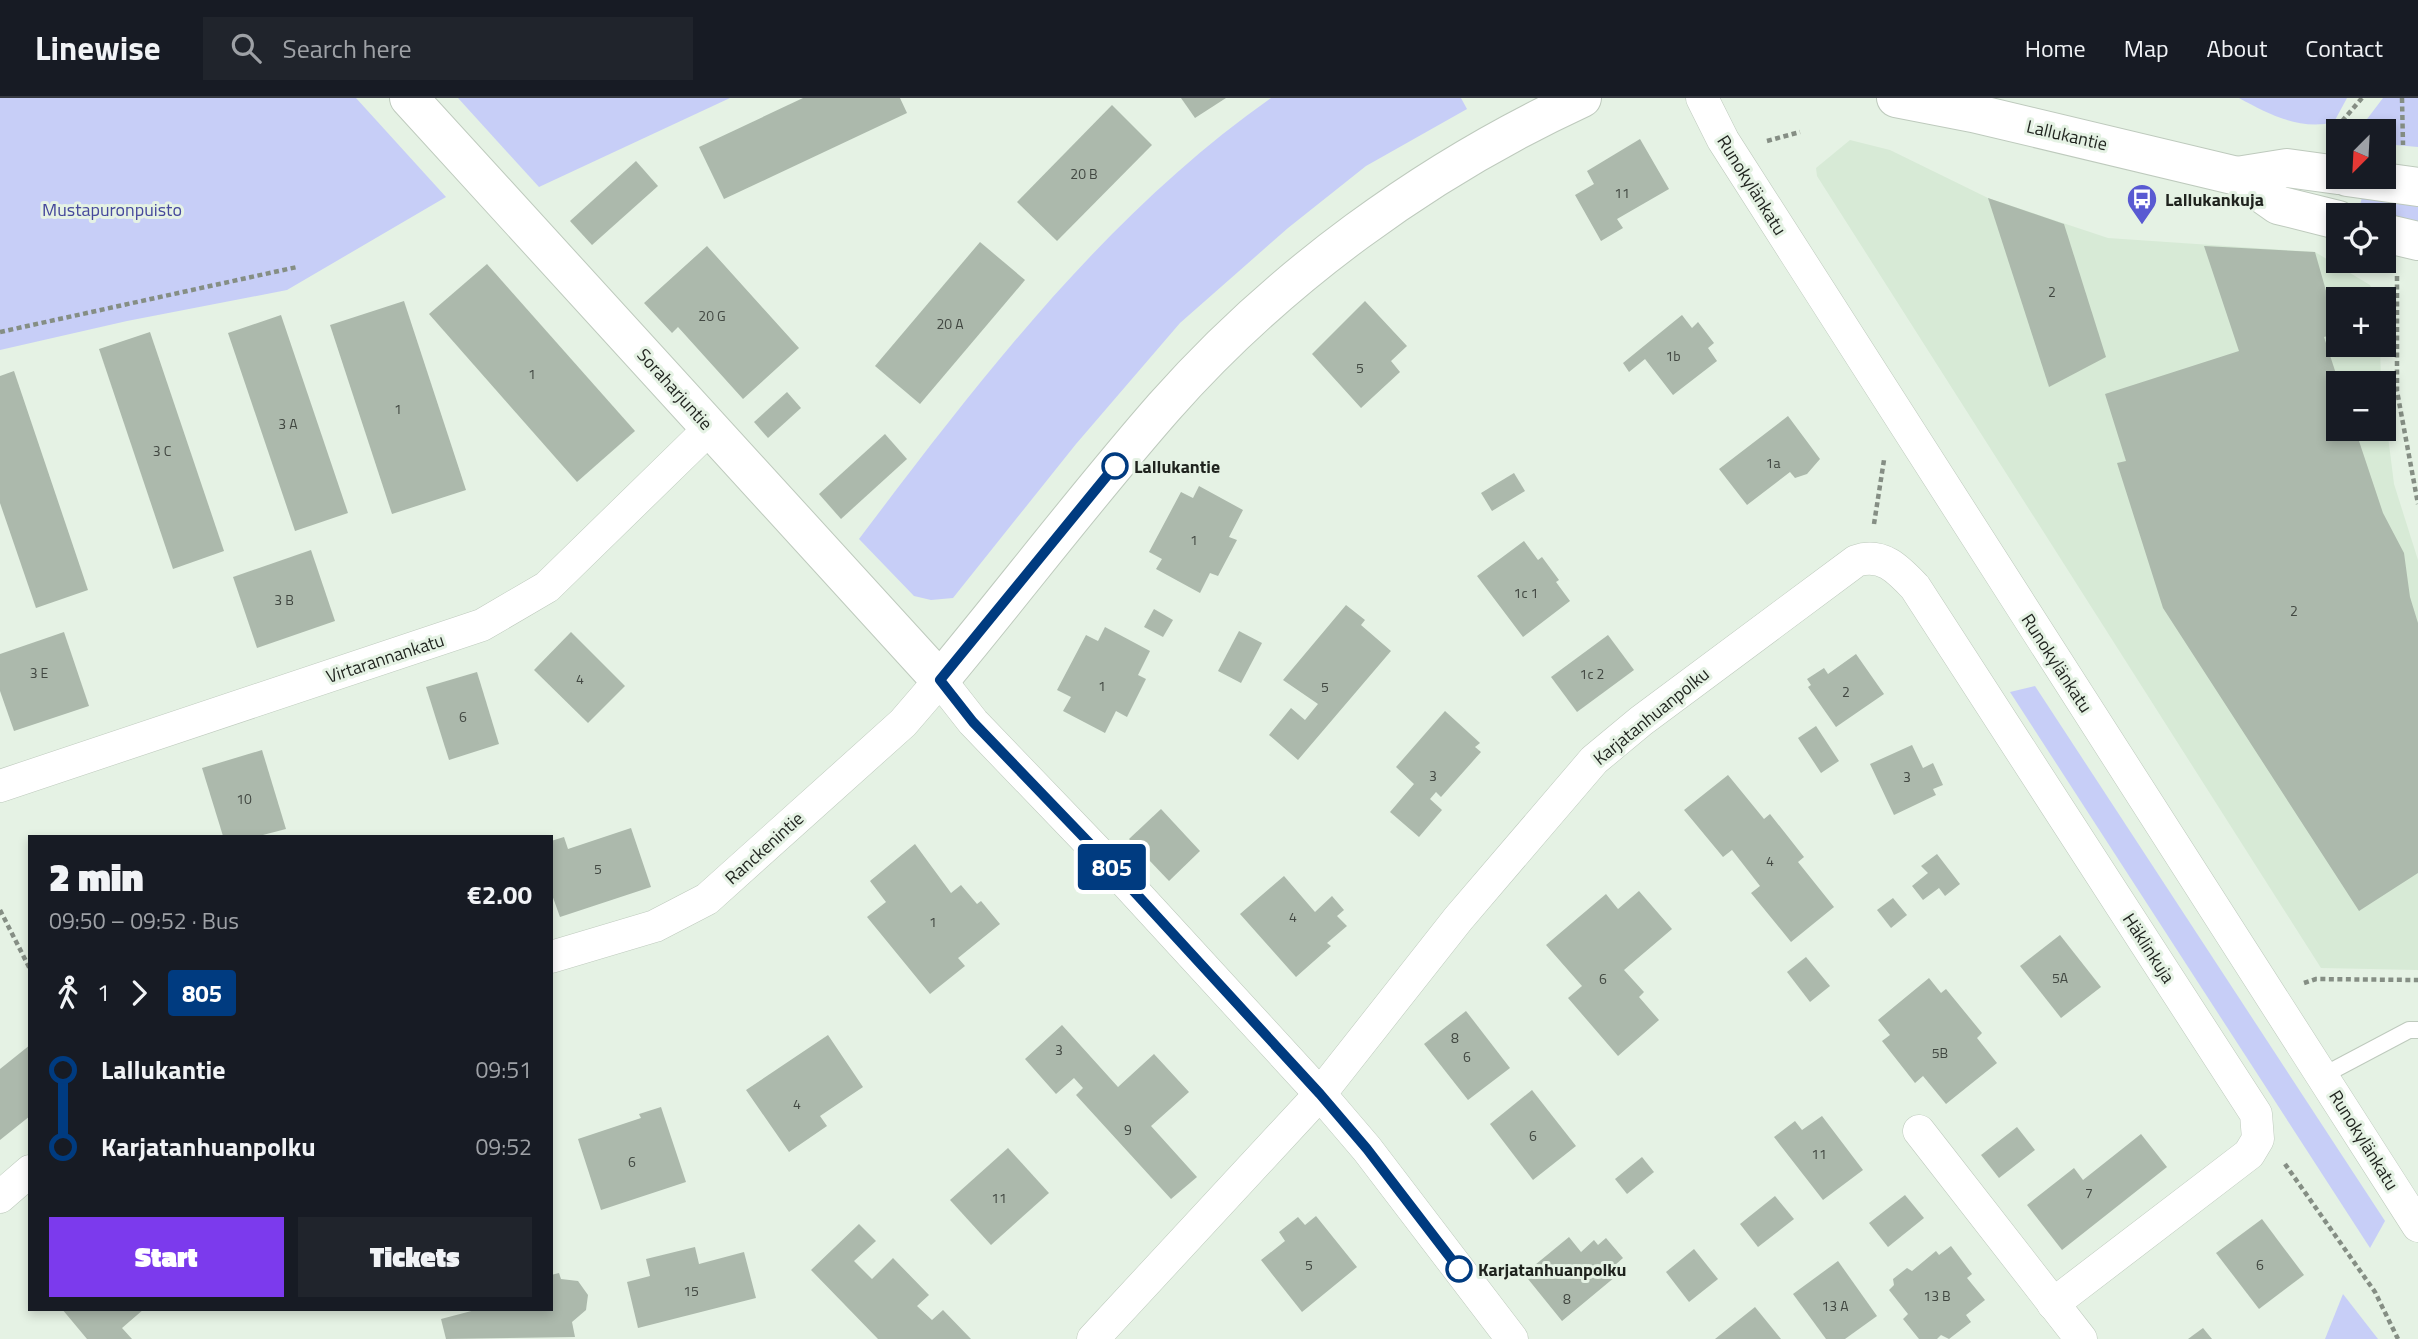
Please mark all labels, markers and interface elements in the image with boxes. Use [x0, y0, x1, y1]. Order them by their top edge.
search box [203, 17, 693, 80]
text: Linewise [35, 23, 161, 73]
icon: search [227, 29, 265, 67]
text: Search here [283, 29, 412, 68]
text: Home [2025, 30, 2086, 66]
text: Map [2124, 30, 2169, 66]
text: About [2207, 30, 2267, 66]
text: Contact [2305, 30, 2383, 66]
street label: Lallukantie [2024, 113, 2110, 157]
north arrow [2326, 119, 2396, 189]
map controls [2326, 119, 2396, 441]
street label: Runokylänkatu [1711, 130, 1793, 240]
house number: 20 B [1070, 163, 1098, 184]
house number: 11 [1614, 182, 1630, 203]
bus stop icon: Lallukankuja [2125, 182, 2159, 226]
place label: Lallukankuja [2165, 186, 2264, 213]
park label: Mustapuronpuisto [42, 196, 182, 223]
button: locate [2326, 203, 2396, 273]
house number: 2 [2048, 281, 2056, 302]
button: + [2326, 287, 2396, 357]
house number: 20 G [698, 305, 726, 326]
house number: 20 A [936, 313, 964, 334]
street label: Soraharjuntie [631, 342, 719, 436]
house number: 1b [1665, 345, 1681, 366]
house number: 5 [1356, 357, 1364, 378]
house number: 1 [528, 363, 536, 384]
button: − [2326, 371, 2396, 441]
house number: 1 [394, 398, 402, 419]
house number: 3 A [278, 413, 298, 434]
house number: 3 C [153, 440, 172, 461]
house number: 1a [1766, 452, 1780, 473]
marker: Lallukantie [1102, 453, 1128, 479]
place label: Lallukantie [1134, 453, 1220, 480]
house number: 1 [1190, 529, 1198, 550]
house number: 1c 1 [1514, 582, 1538, 603]
house number: 3 B [274, 589, 294, 610]
house number: 2 [2290, 600, 2298, 621]
street label: Runokylänkatu [2015, 608, 2099, 718]
street label: Virtarannankatu [322, 626, 448, 690]
street label: Karjatanhuanpolku [1587, 661, 1715, 771]
house number: 3 E [30, 662, 49, 683]
house number: 1c 2 [1580, 663, 1604, 684]
house number: 4 [576, 668, 584, 689]
house number: 1 [1098, 675, 1106, 696]
house number: 5 [1321, 676, 1329, 697]
house number: 2 [1842, 681, 1850, 702]
house number: 6 [459, 706, 467, 727]
house number: 3 [1429, 765, 1437, 786]
house number: 3 [1903, 766, 1911, 787]
house number: 10 [236, 788, 252, 809]
street label: Ranckenintie [719, 805, 809, 891]
line badge: 805 [1072, 844, 1152, 890]
text: 2 min [49, 848, 143, 906]
text: 805 [1092, 849, 1132, 885]
house number: 4 [1766, 850, 1774, 871]
house number: 5 [594, 858, 602, 879]
text: €2.00 [467, 875, 532, 914]
text: 09:50 – 09:52 · Bus [49, 903, 239, 938]
house number: 4 [1289, 906, 1297, 927]
street label: Häklinkuja [2116, 908, 2182, 988]
house number: 1 [929, 911, 937, 932]
house number: 5A [2052, 967, 2069, 988]
house number: 6 [1599, 968, 1607, 989]
icon: walk [49, 974, 87, 1012]
icon: forward [120, 974, 158, 1012]
text: 1 [97, 975, 110, 1010]
text: 805 [182, 975, 222, 1011]
house number: 8 [1451, 1027, 1459, 1048]
house number: 3 [1055, 1039, 1063, 1060]
house number: 5B [1932, 1042, 1948, 1063]
house number: 6 [1463, 1046, 1471, 1067]
text: Lallukantie [101, 1050, 225, 1089]
text: 09:51 [475, 1052, 532, 1087]
street label: Runokylänkatu [2323, 1085, 2405, 1195]
house number: 4 [793, 1093, 801, 1114]
house number: 9 [1124, 1119, 1132, 1140]
house number: 6 [1529, 1125, 1537, 1146]
text: Karjatanhuanpolku [101, 1127, 316, 1166]
text: 09:52 [475, 1129, 532, 1164]
house number: 11 [1811, 1143, 1827, 1164]
house number: 6 [628, 1151, 636, 1172]
house number: 7 [2085, 1182, 2093, 1203]
house number: 11 [991, 1187, 1007, 1208]
button: Start [49, 1217, 284, 1297]
button: Tickets [298, 1217, 532, 1297]
house number: 5 [1305, 1254, 1313, 1275]
house number: 6 [2256, 1254, 2264, 1275]
marker: Karjatanhuanpolku [1446, 1256, 1472, 1282]
place label: Karjatanhuanpolku [1478, 1256, 1627, 1283]
house number: 15 [683, 1280, 699, 1301]
house number: 13 B [1923, 1285, 1951, 1306]
house number: 8 [1563, 1288, 1571, 1309]
house number: 13 A [1821, 1295, 1849, 1316]

